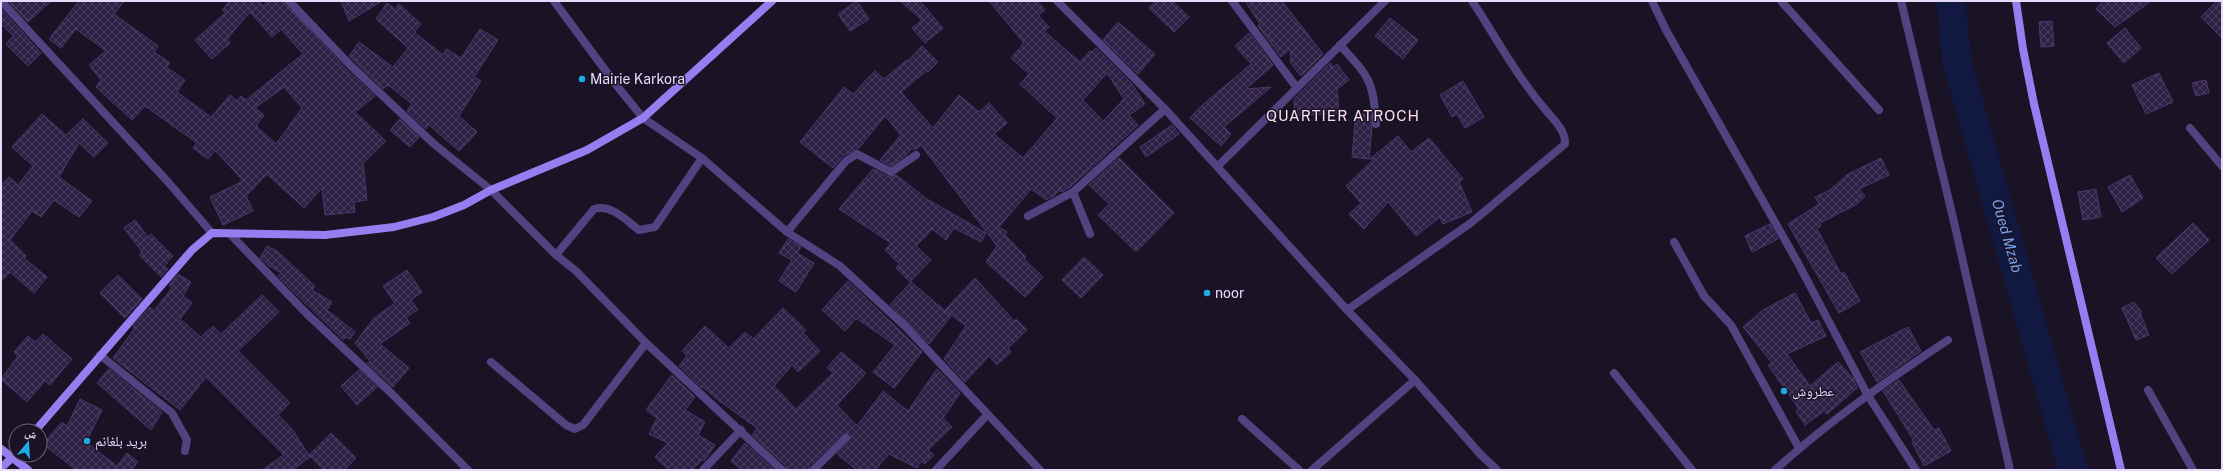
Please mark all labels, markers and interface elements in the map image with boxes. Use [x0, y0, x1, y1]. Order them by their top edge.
place label: Mairie Karkora [590, 71, 685, 87]
marker: Mairie Karkora [577, 74, 587, 84]
district label: QUARTIER ATROCH [1266, 107, 1420, 124]
water label: Oued Mzab [1989, 197, 2026, 275]
place label: noor [1215, 285, 1244, 301]
marker: noor [1202, 288, 1212, 298]
place label: عطروش [1792, 383, 1834, 400]
marker: عطروش [1779, 386, 1789, 396]
north arrow [8, 423, 48, 463]
text: ش [23, 426, 39, 443]
place label: بريد بلغانم [95, 433, 147, 451]
marker: بريد بلغانم [82, 436, 92, 446]

